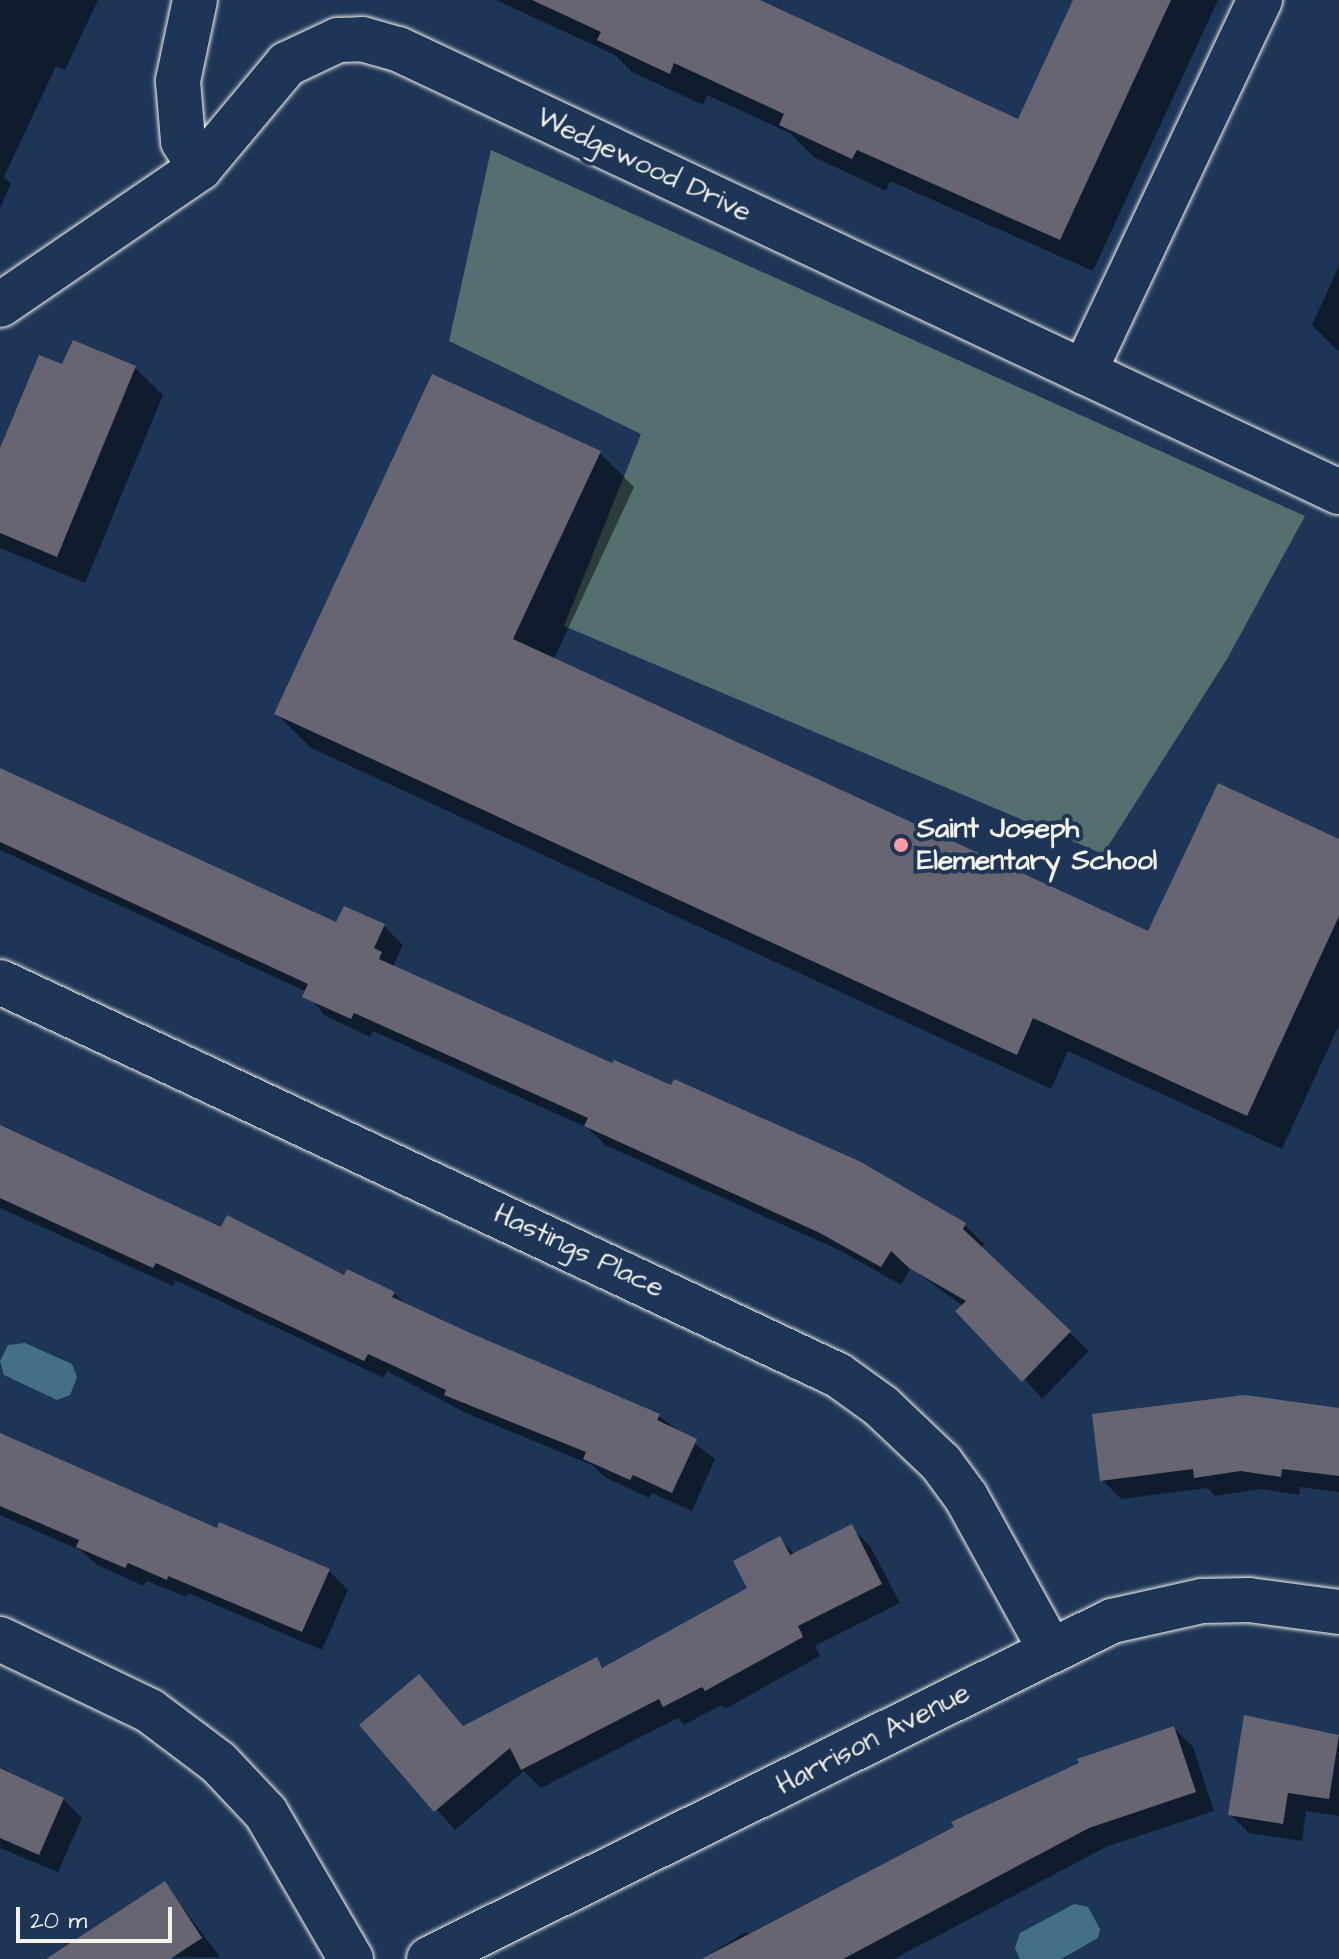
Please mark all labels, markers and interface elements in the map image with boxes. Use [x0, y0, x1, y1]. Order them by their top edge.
street label: Wedgewood Drive [531, 101, 757, 229]
place label: Saint Joseph Elementary School [917, 812, 1157, 878]
marker: Saint Joseph Elementary School [892, 836, 910, 854]
street label: Hastings Place [489, 1197, 669, 1305]
street label: Harrison Avenue [771, 1676, 975, 1802]
scale bar [20, 1891, 176, 1941]
text: 20 m [30, 1904, 87, 1938]

